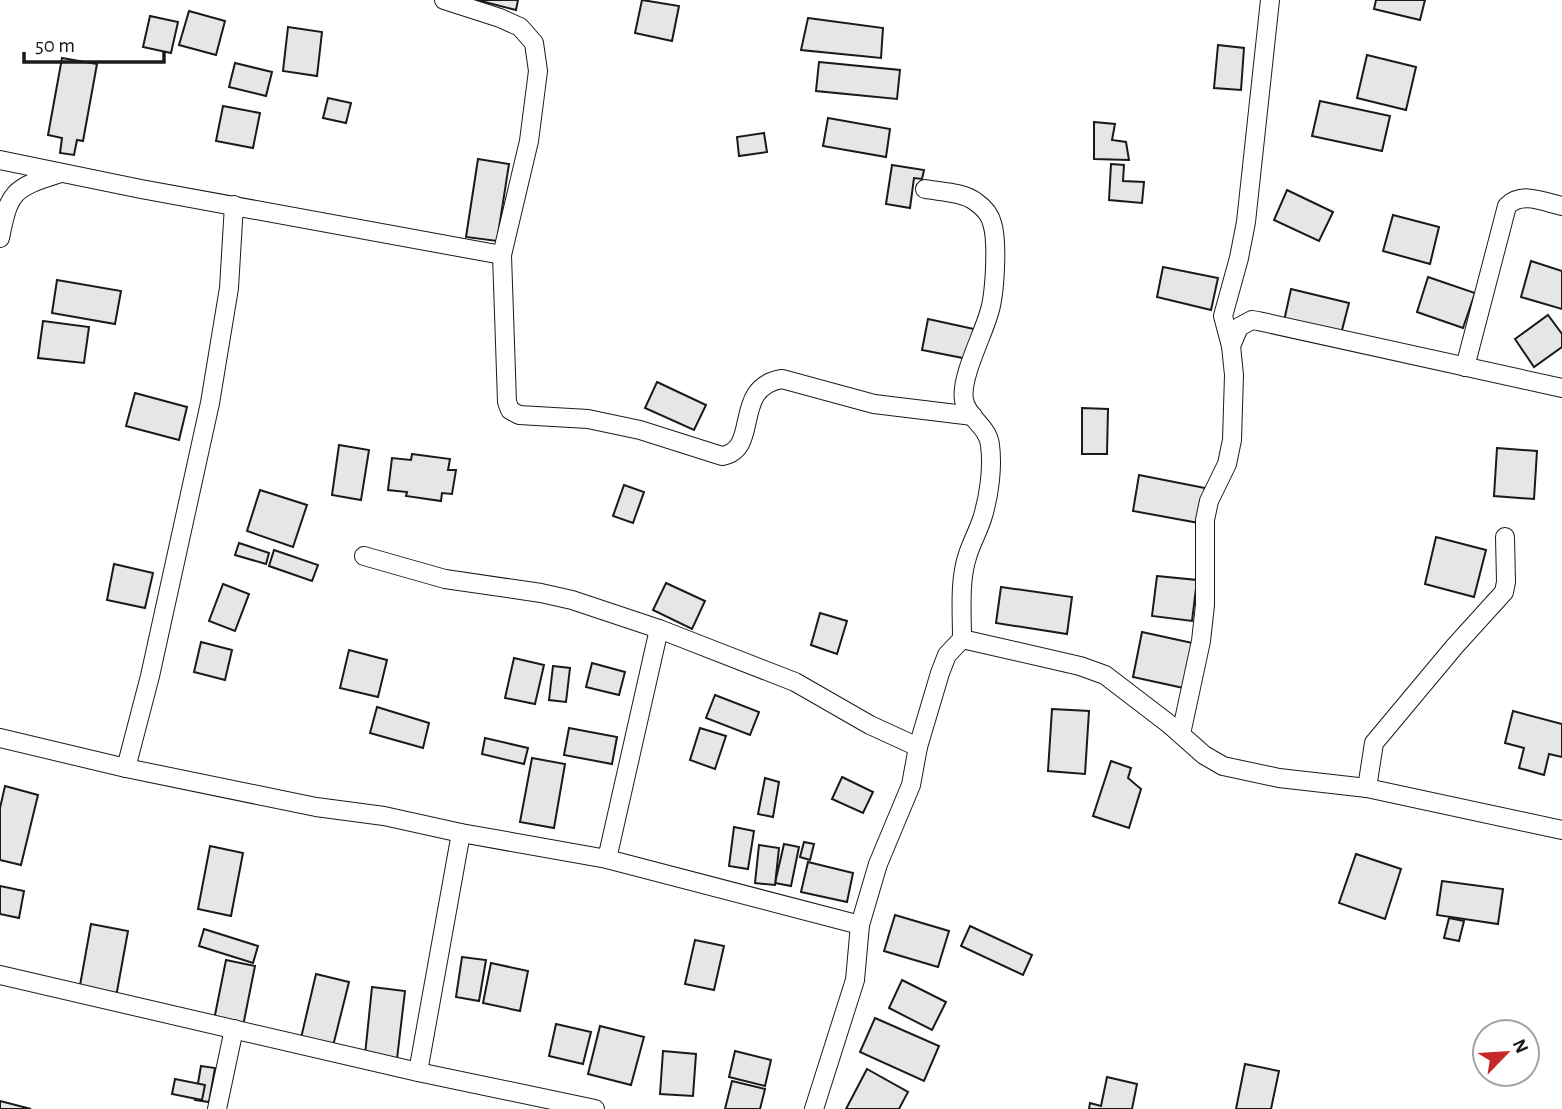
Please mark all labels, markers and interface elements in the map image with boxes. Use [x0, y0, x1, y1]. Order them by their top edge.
scale bar [24, 21, 164, 65]
text: 50 m [35, 35, 75, 56]
north arrow [1471, 1018, 1541, 1088]
text: N [1509, 1036, 1531, 1056]

